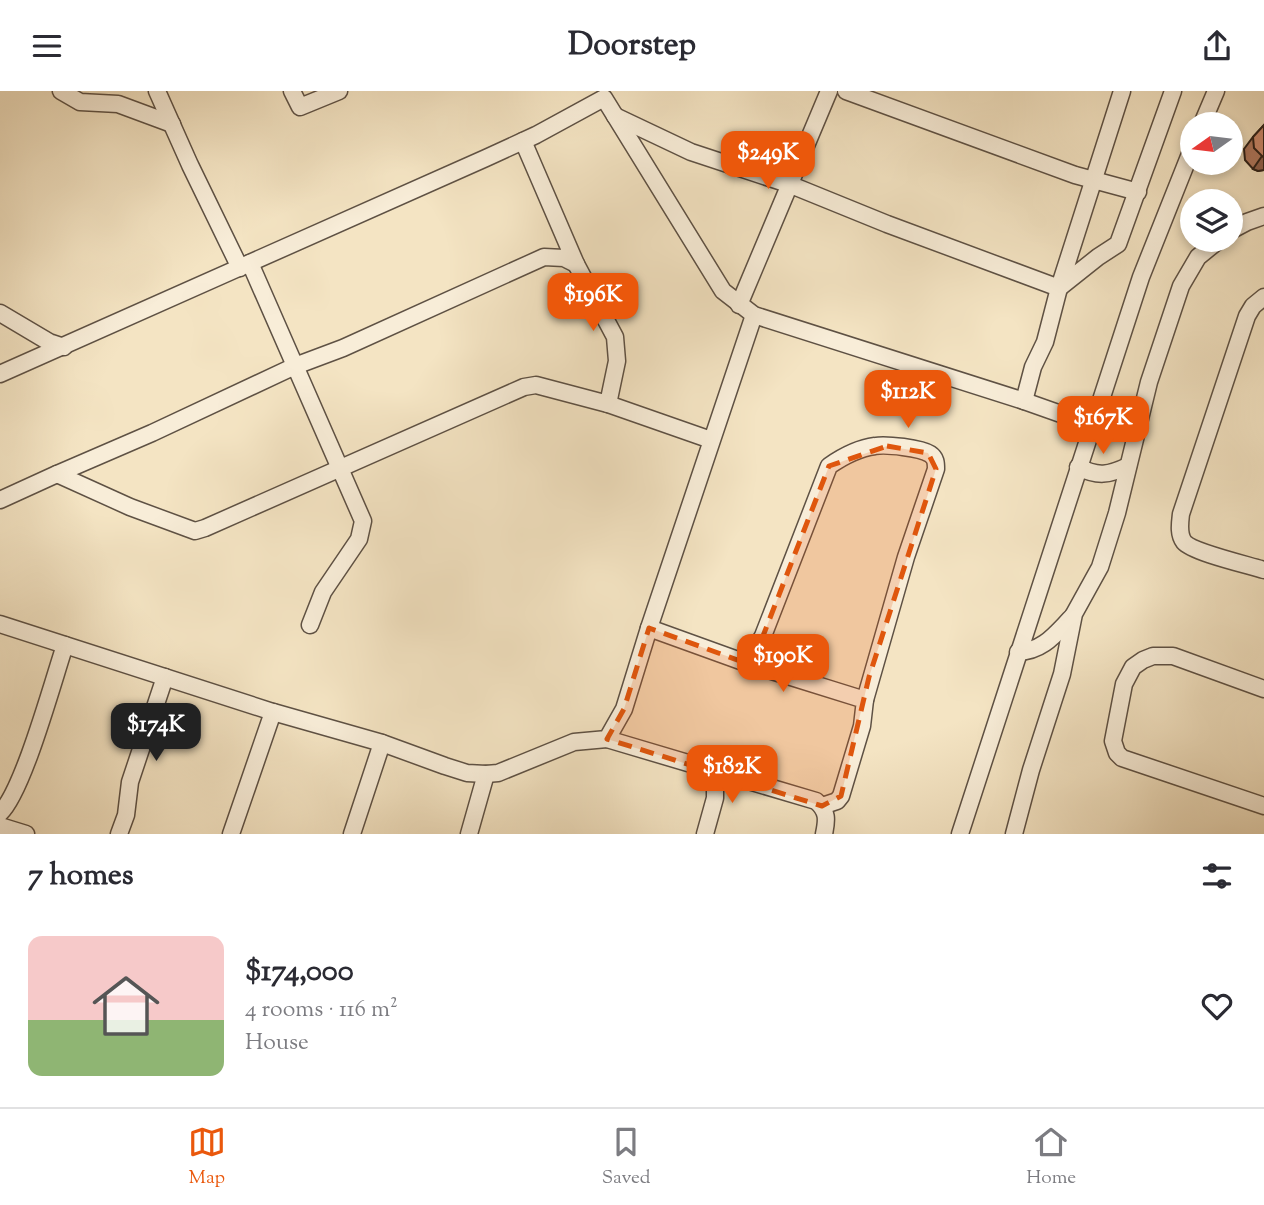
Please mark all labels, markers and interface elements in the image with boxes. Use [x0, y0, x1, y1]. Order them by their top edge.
text: Doorstep [568, 23, 696, 69]
icon: menu [28, 27, 66, 65]
icon: share [1198, 27, 1236, 65]
north arrow [1180, 112, 1242, 175]
map controls [1180, 112, 1243, 252]
pin: $249K [719, 132, 817, 191]
text: $249K [737, 137, 799, 170]
button: layers [1180, 189, 1243, 252]
pin: $196K [544, 273, 642, 333]
text: $196K [563, 279, 623, 312]
pin: $112K [859, 371, 957, 430]
text: $112K [880, 376, 936, 409]
pin: $167K [1054, 397, 1152, 456]
text: $167K [1073, 402, 1133, 435]
pin: $190K [734, 635, 832, 694]
text: $190K [753, 640, 813, 673]
pin: $174K [107, 703, 205, 763]
text: $174K [127, 709, 185, 742]
pin: $182K [683, 745, 781, 805]
text: $182K [703, 751, 761, 784]
text: 7 homes [28, 855, 133, 898]
icon: filters [1198, 857, 1236, 895]
text: $174,000 [245, 951, 354, 994]
icon: home [84, 964, 168, 1048]
icon: heart [1198, 987, 1236, 1025]
text: 4 rooms · 116 m² [245, 994, 398, 1027]
text: House [245, 1027, 309, 1060]
tab: Map [188, 1123, 226, 1192]
tab: Saved [602, 1123, 650, 1192]
tab: Home [1026, 1123, 1076, 1192]

